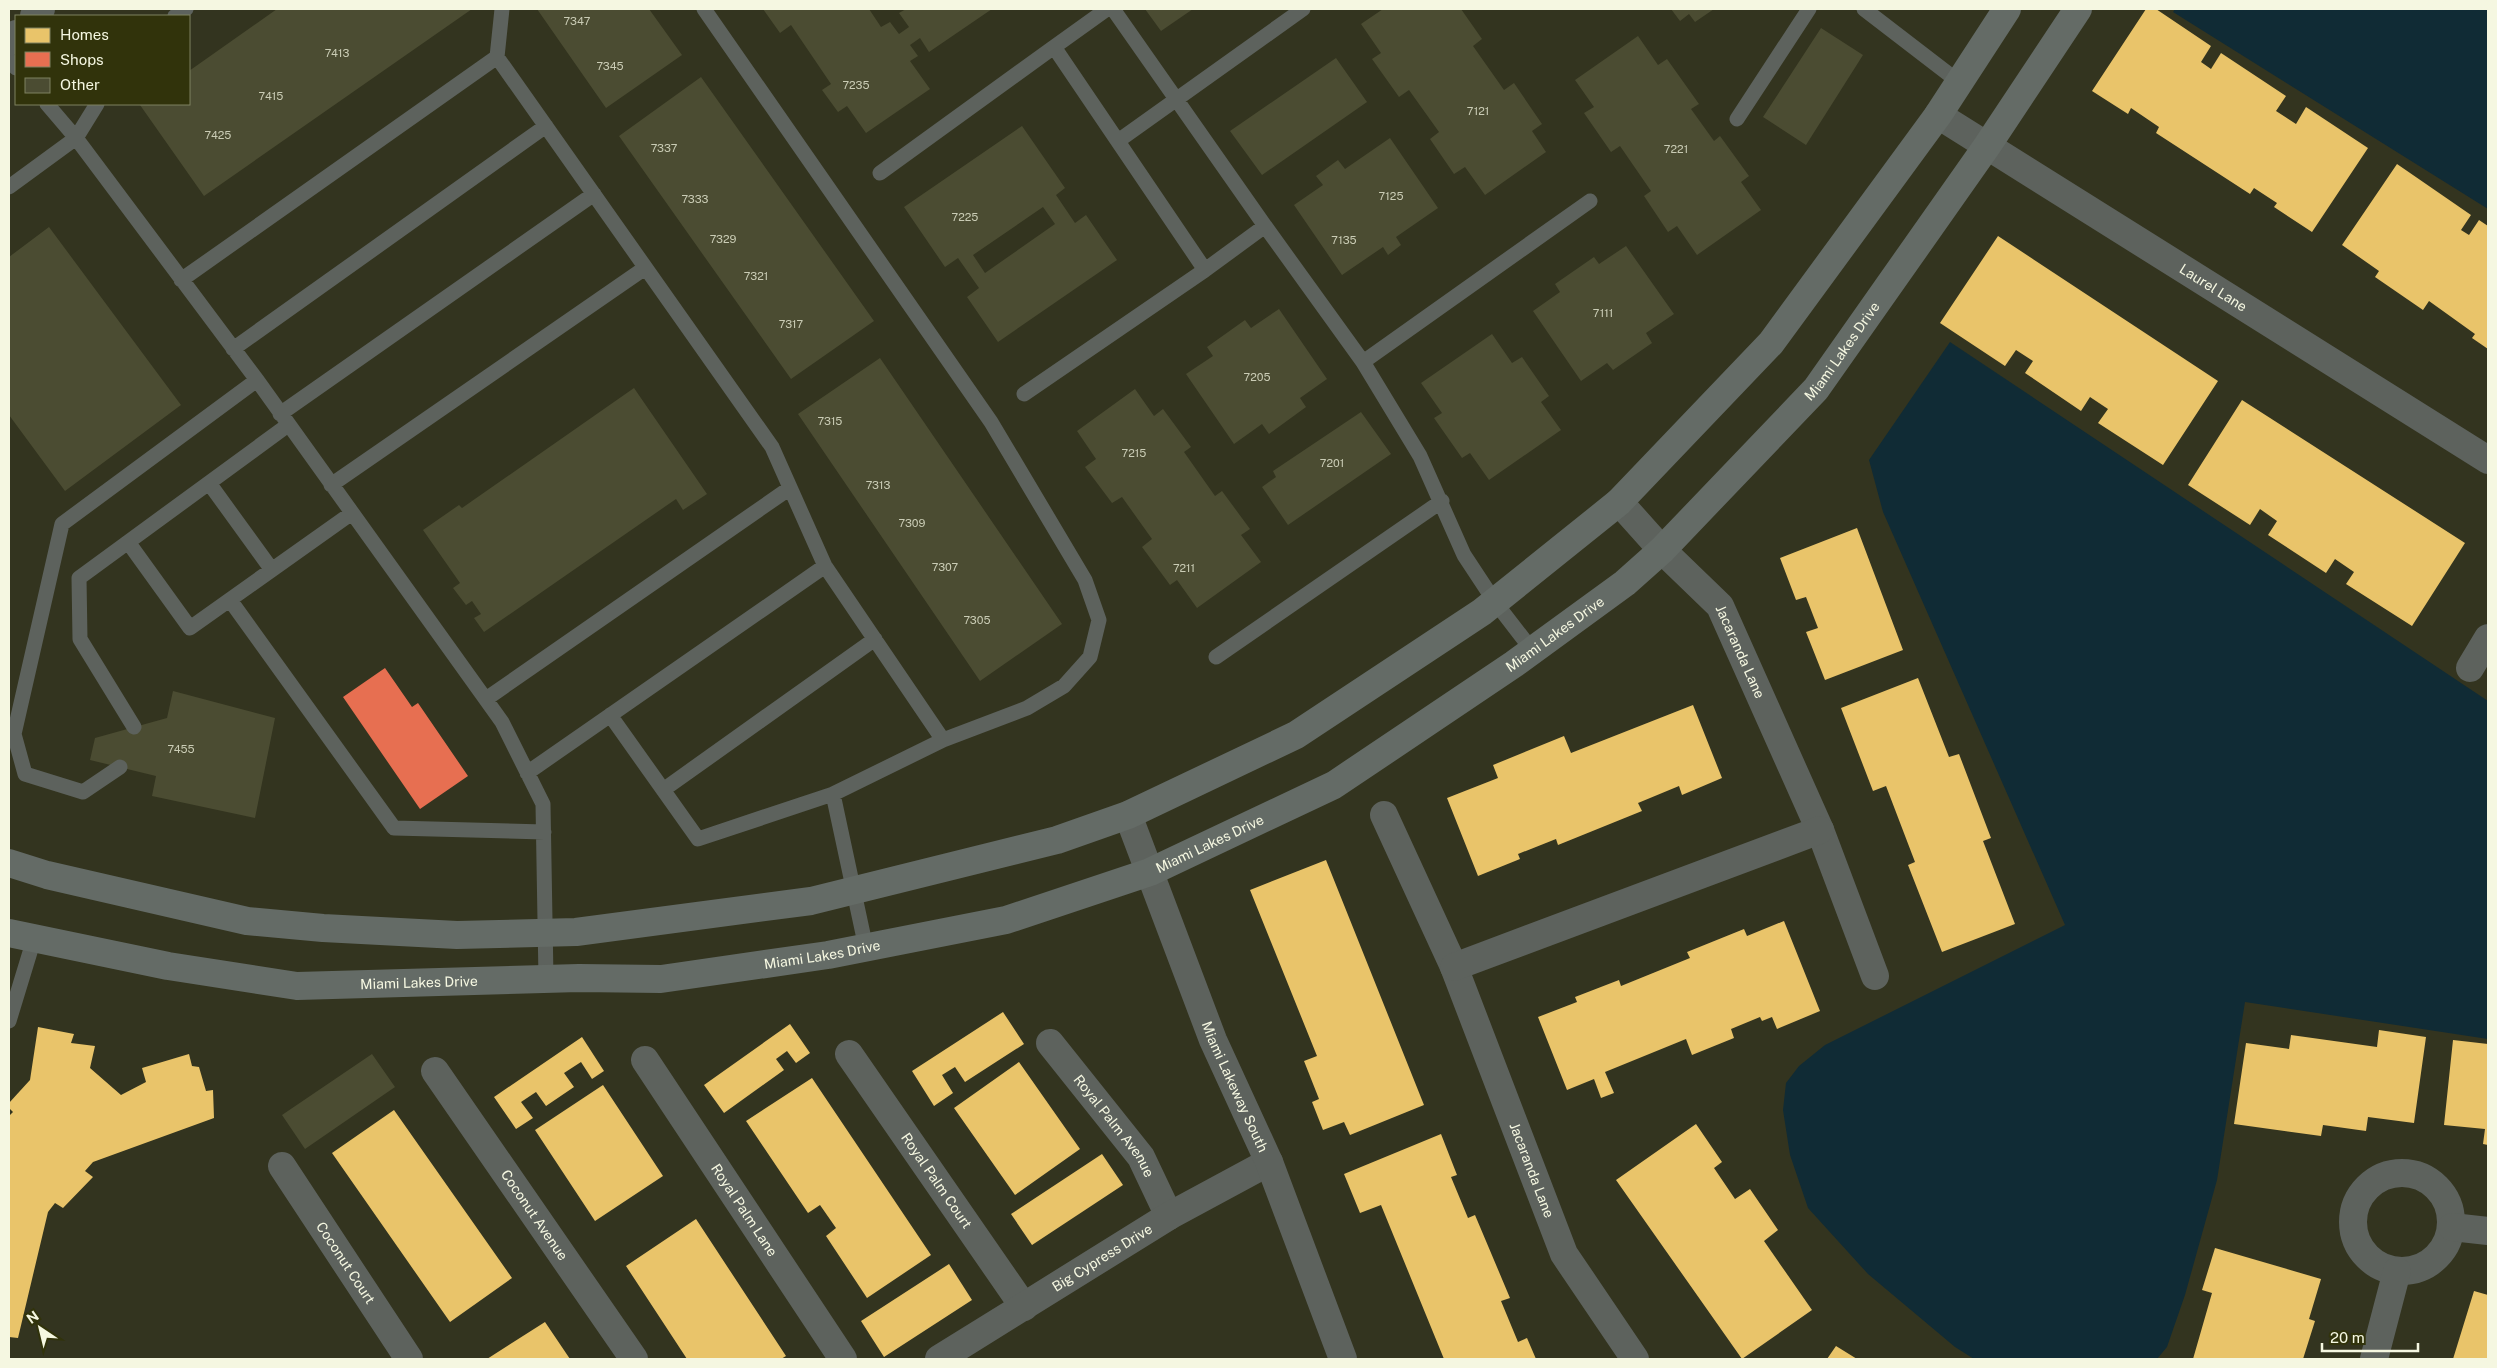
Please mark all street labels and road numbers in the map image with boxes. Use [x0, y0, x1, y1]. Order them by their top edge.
street label: Laurel Lane [2177, 261, 2250, 315]
street label: Miami Lakes Drive [1801, 299, 1883, 404]
street label: Miami Lakes Drive [1503, 593, 1607, 675]
street label: Jacaranda Lane [1713, 602, 1768, 701]
street label: Miami Lakes Drive [1153, 811, 1266, 876]
street label: Miami Lakes Drive [763, 937, 882, 972]
street label: Miami Lakes Drive [360, 973, 478, 992]
street label: Miami Lakeway South [1199, 1019, 1271, 1155]
street label: Royal Palm Avenue [1071, 1072, 1157, 1180]
street label: Jacaranda Lane [1506, 1120, 1557, 1220]
street label: Royal Palm Court [898, 1130, 975, 1231]
street label: Royal Palm Lane [708, 1161, 781, 1259]
street label: Coconut Avenue [498, 1167, 571, 1263]
street label: Coconut Court [313, 1219, 378, 1307]
street label: Big Cypress Drive [1049, 1220, 1155, 1295]

